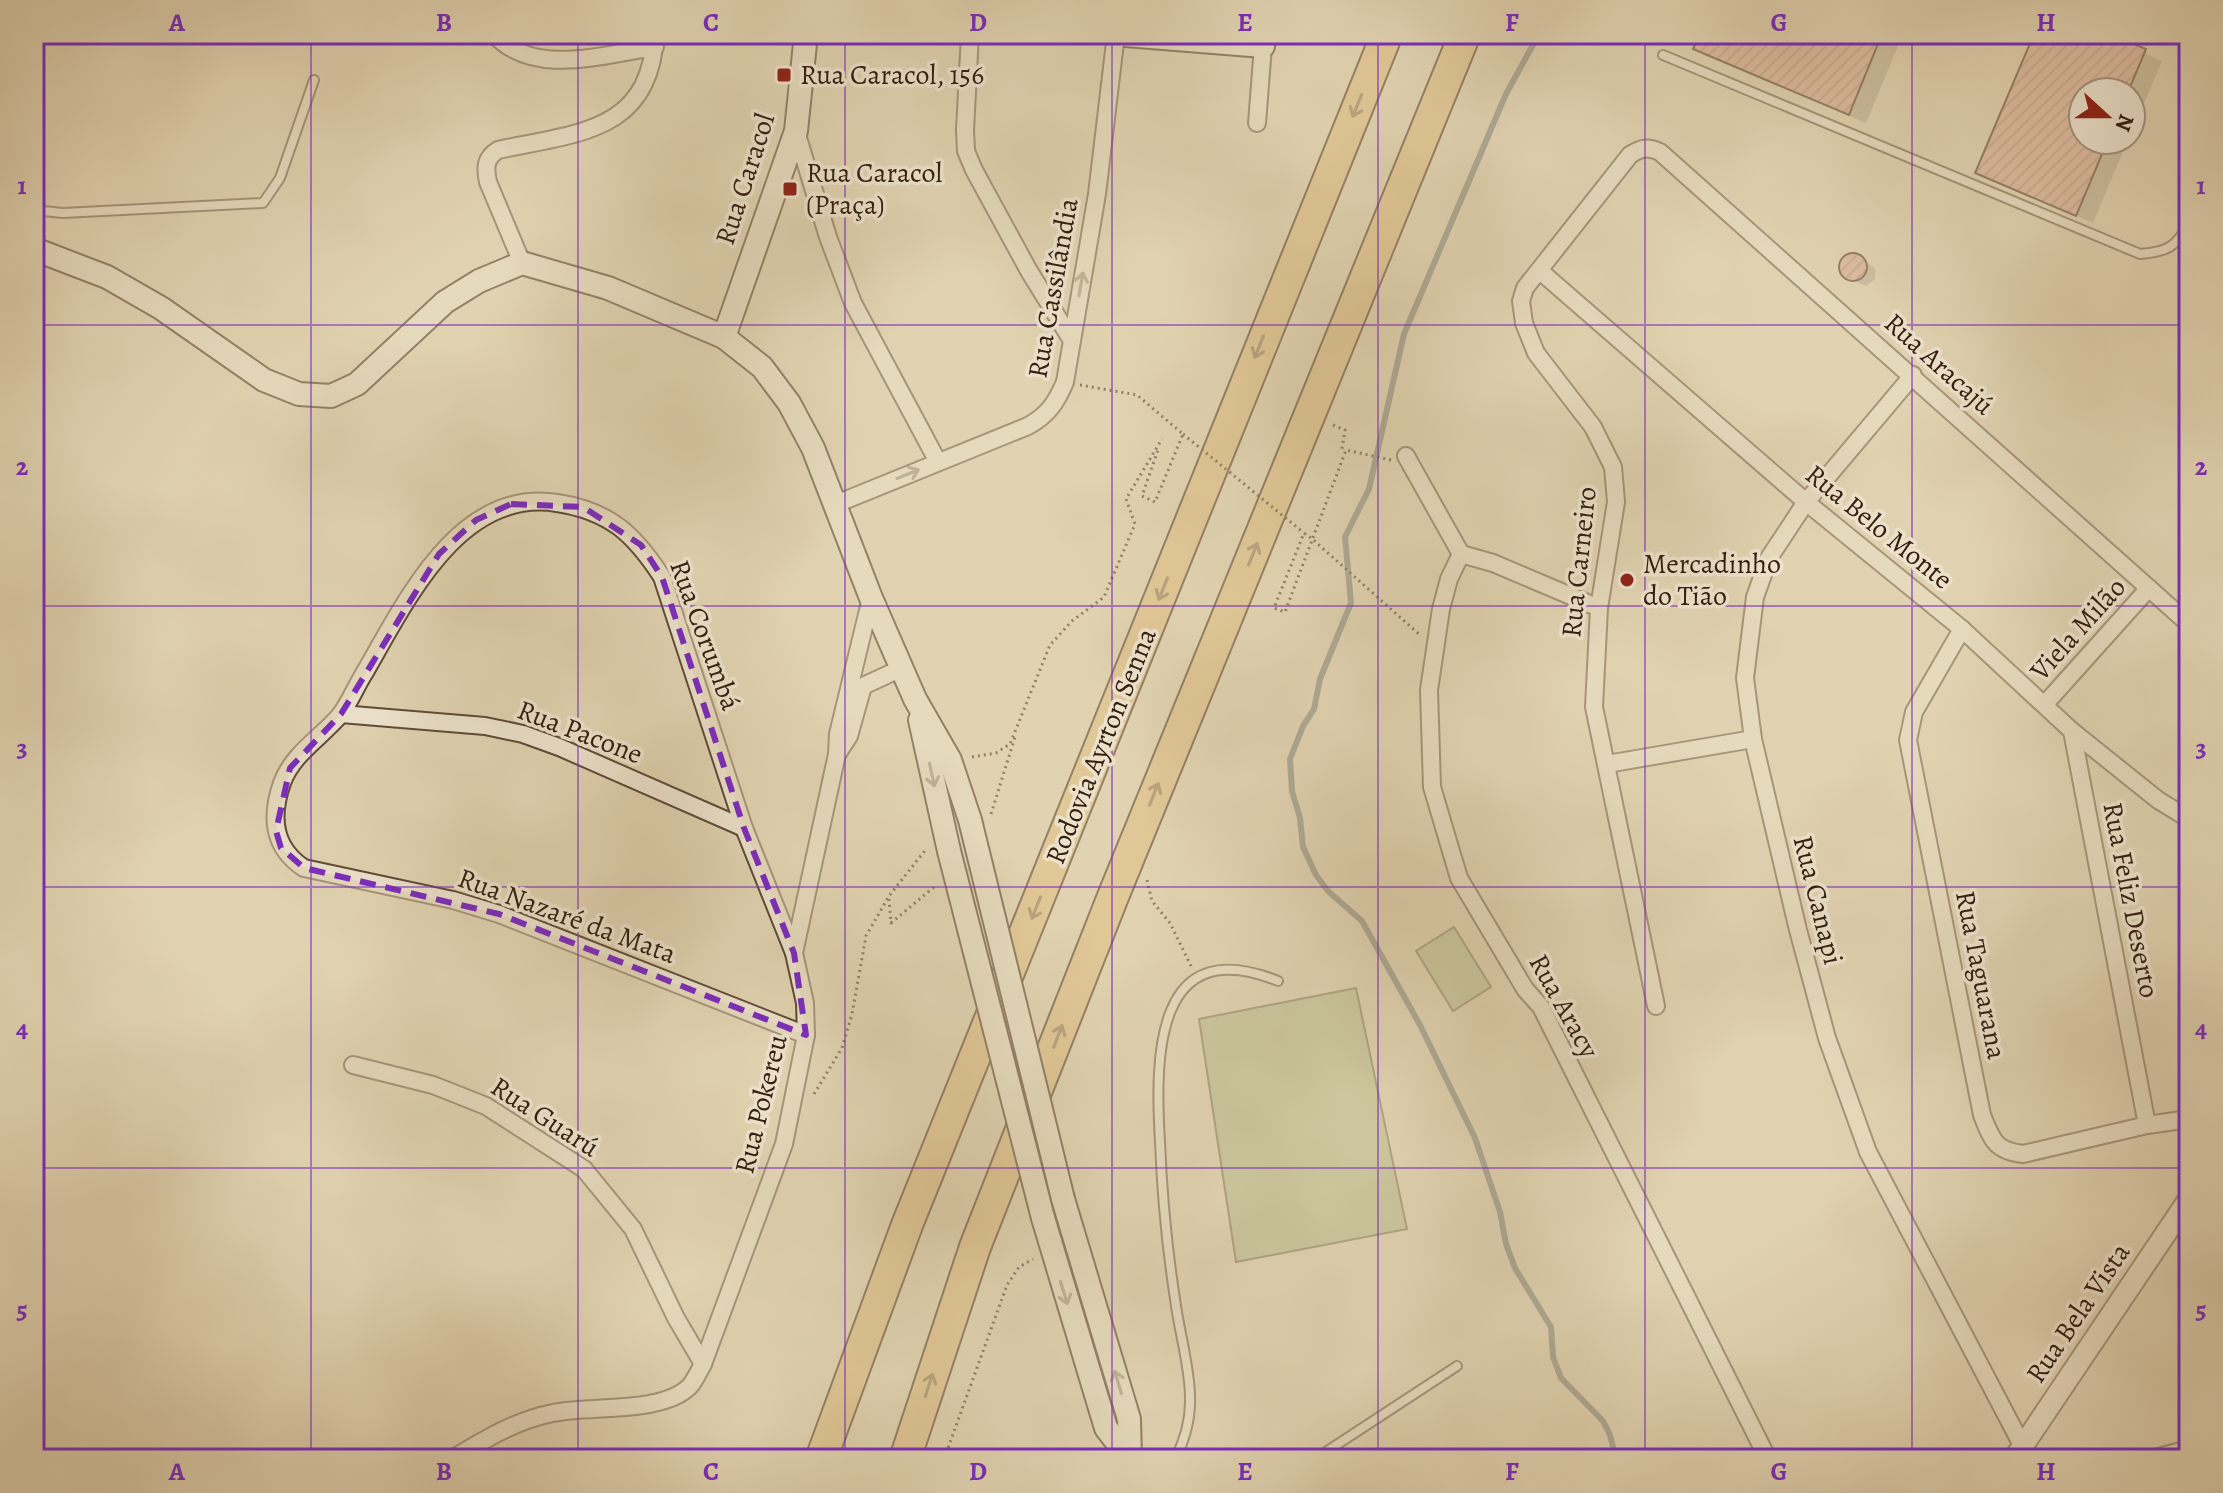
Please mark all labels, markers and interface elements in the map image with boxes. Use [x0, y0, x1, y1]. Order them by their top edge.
text: A [168, 5, 186, 40]
text: B [436, 5, 452, 40]
text: C [703, 5, 719, 40]
text: D [969, 5, 987, 40]
text: E [1237, 5, 1253, 40]
text: F [1505, 5, 1519, 40]
text: G [1770, 5, 1788, 40]
text: H [2036, 5, 2056, 40]
place label: Rua Caracol, 156 [800, 56, 984, 94]
marker: Rua Caracol, 156 [775, 66, 793, 84]
north arrow [2067, 76, 2147, 156]
one-way arrow [1349, 93, 1363, 118]
street label: Rua Caracol [706, 108, 784, 250]
text: N [2108, 110, 2142, 136]
place label: Rua Caracol (Praça) [806, 154, 942, 224]
text: 1 [17, 168, 27, 203]
text: 1 [2196, 168, 2206, 203]
marker: Rua Caracol (Praça) [781, 180, 799, 198]
street label: Rua Cassilândia [1018, 195, 1088, 381]
one-way arrow [1074, 272, 1089, 297]
street label: Rua Aracajú [1876, 304, 2003, 424]
one-way arrow [1251, 334, 1266, 359]
text: 2 [16, 449, 29, 484]
text: 2 [2195, 449, 2208, 484]
street label: Rua Belo Monte [1797, 456, 1961, 598]
one-way arrow [895, 466, 920, 481]
street label: Rua Carneiro [1552, 485, 1606, 639]
one-way arrow [1247, 542, 1261, 567]
place label: Mercadinho do Tião [1643, 545, 1781, 615]
street label: Rua Corumbá [660, 555, 750, 715]
street label: Viela Milão [2021, 569, 2135, 690]
marker: Mercadinho do Tião [1618, 571, 1636, 589]
one-way arrow [1155, 576, 1170, 601]
street label: Rodovia Ayrton Senna [1036, 622, 1166, 870]
street label: Rua Pacone [512, 691, 648, 773]
text: 3 [16, 730, 28, 765]
text: 3 [2195, 730, 2207, 765]
one-way arrow [925, 762, 940, 788]
one-way arrow [1148, 782, 1163, 807]
street label: Rua Feliz Deserto [2093, 799, 2169, 1001]
street label: Rua Canapi [1784, 832, 1852, 968]
street label: Rua Nazaré da Mata [453, 859, 681, 973]
street label: Rua Taguarana [1946, 887, 2016, 1063]
one-way arrow [1028, 895, 1043, 920]
street label: Rua Aracy [1520, 947, 1608, 1065]
text: 4 [16, 1011, 28, 1046]
text: 4 [2195, 1011, 2207, 1046]
one-way arrow [1052, 1024, 1066, 1049]
street label: Rua Pokereu [725, 1030, 797, 1178]
street label: Rua Guarú [483, 1068, 607, 1167]
street label: Rua Bela Vista [2017, 1235, 2139, 1391]
one-way arrow [1057, 1279, 1072, 1305]
text: 5 [16, 1292, 28, 1327]
text: 5 [2195, 1292, 2207, 1327]
one-way arrow [1110, 1370, 1125, 1396]
one-way arrow [922, 1372, 937, 1398]
text: A [168, 1454, 186, 1489]
text: B [436, 1454, 452, 1489]
text: C [703, 1454, 719, 1489]
text: D [969, 1454, 987, 1489]
text: E [1237, 1454, 1253, 1489]
text: F [1505, 1454, 1519, 1489]
text: G [1770, 1454, 1788, 1489]
text: H [2036, 1454, 2056, 1489]

